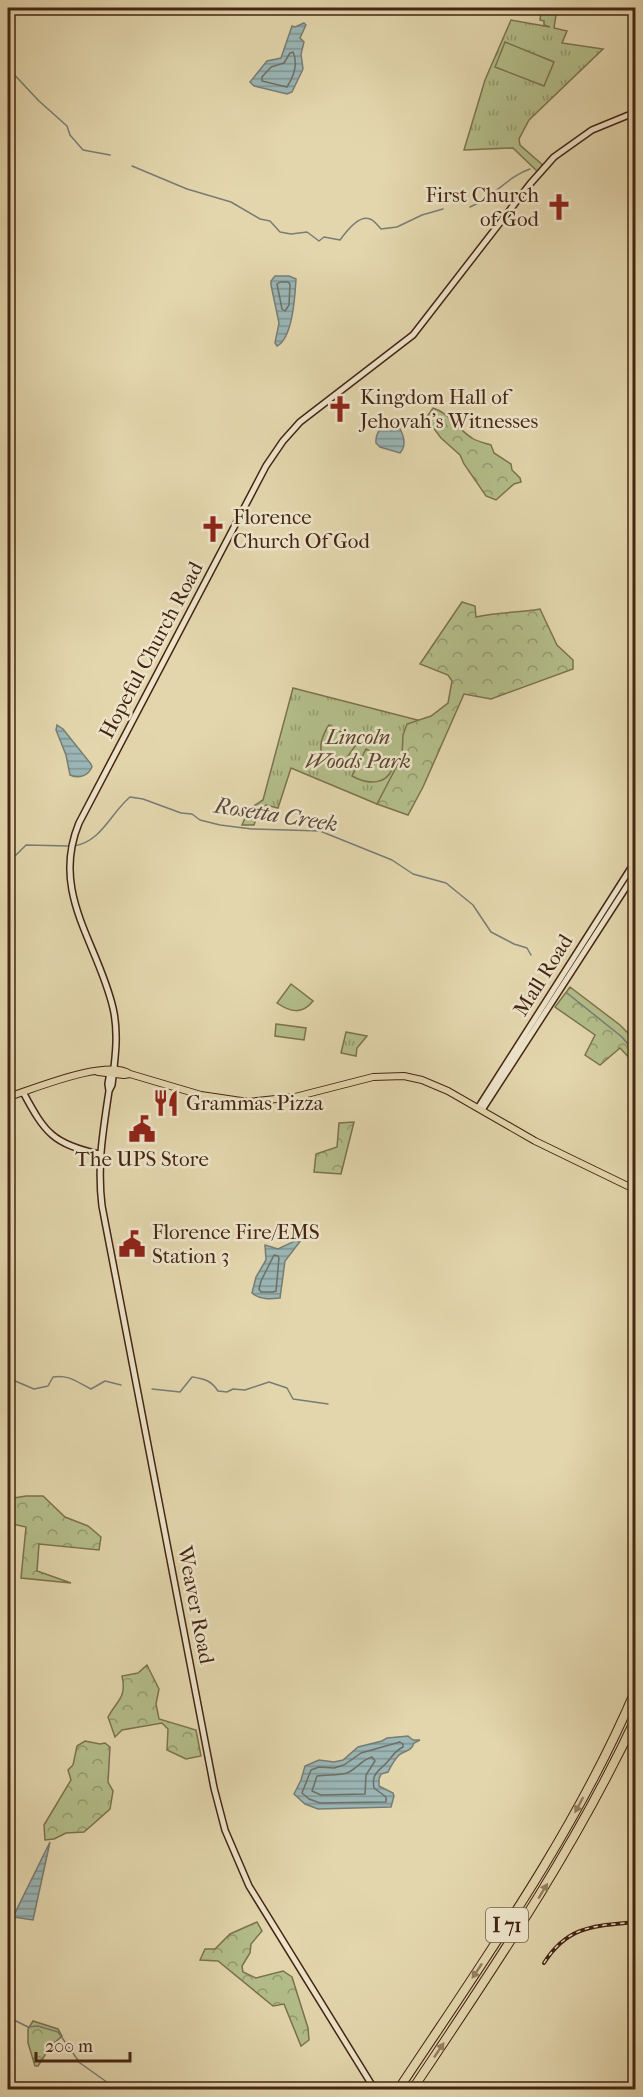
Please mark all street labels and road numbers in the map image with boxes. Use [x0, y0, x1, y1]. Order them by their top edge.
street label: Hopeful Church Road [94, 557, 208, 742]
street label: Mall Road [508, 929, 578, 1020]
street label: Weaver Road [173, 1543, 219, 1667]
road number: I 71 [486, 1908, 528, 1942]

